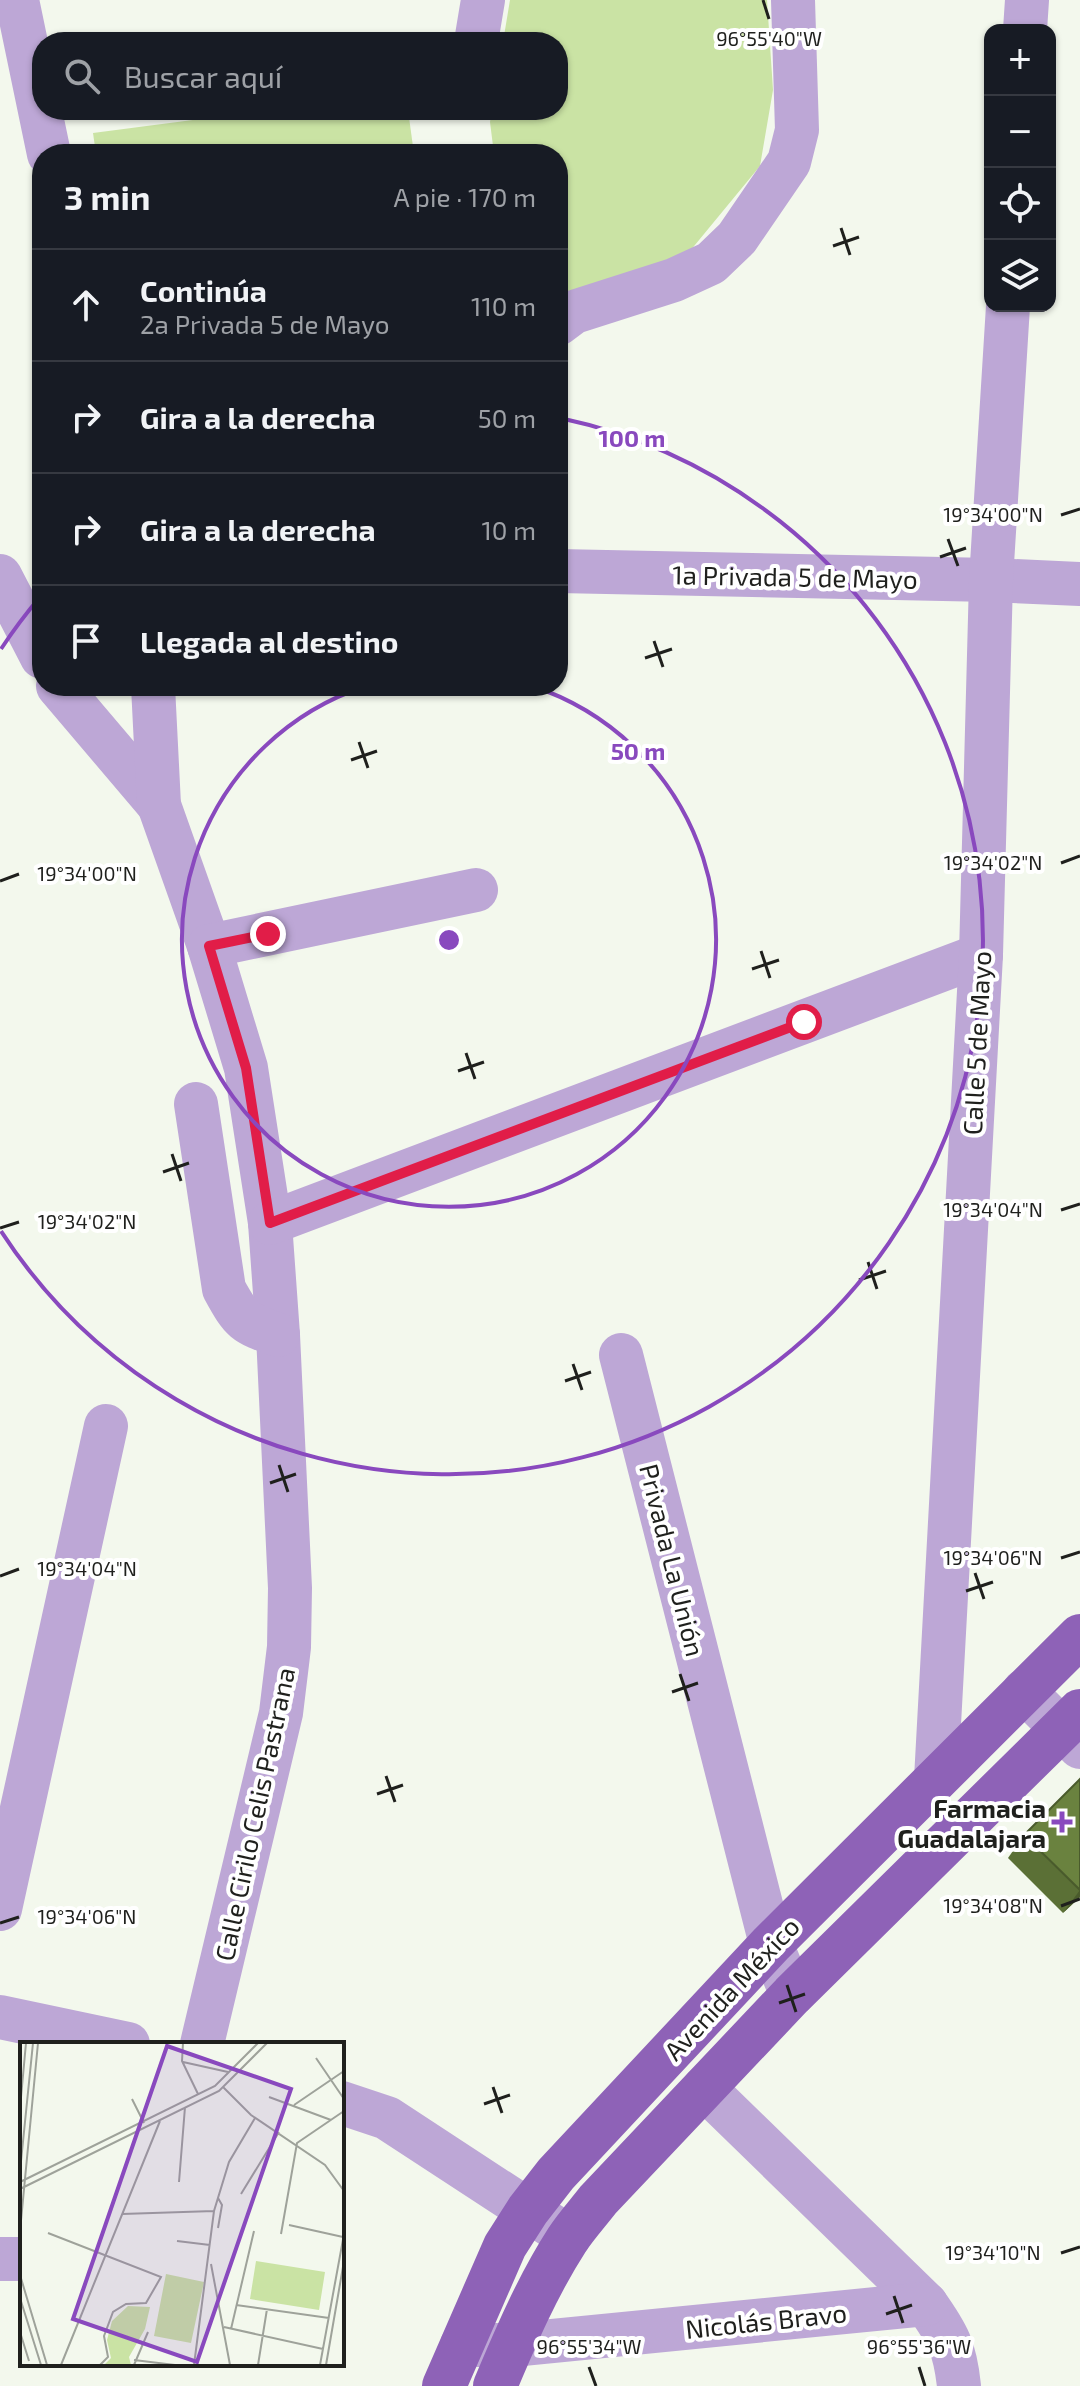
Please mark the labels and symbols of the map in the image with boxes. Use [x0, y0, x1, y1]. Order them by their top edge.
text: 96°55'40"W [716, 26, 822, 50]
text: 100 m [599, 423, 665, 452]
text: 19°34'00"N [943, 502, 1043, 526]
street label: 1a Privada 5 de Mayo [672, 558, 918, 594]
text: 50 m [611, 736, 665, 765]
text: 19°34'02"N [944, 850, 1042, 874]
text: 19°34'00"N [37, 861, 137, 885]
route end [250, 916, 286, 952]
centre of rings [435, 926, 463, 954]
street label: Calle 5 de Mayo [956, 950, 996, 1136]
route start [786, 1004, 822, 1040]
text: 19°34'04"N [943, 1197, 1043, 1221]
text: 19°34'02"N [38, 1209, 136, 1233]
street label: Privada La Unión [634, 1461, 712, 1659]
text: 19°34'06"N [944, 1545, 1042, 1569]
text: 19°34'04"N [37, 1556, 137, 1580]
street label: Calle Cirilo Celis Pastrana [208, 1664, 300, 1964]
place label: Farmacia Guadalajara [897, 1792, 1046, 1853]
marker: Farmacia Guadalajara [1053, 1813, 1071, 1831]
text: 19°34'08"N [943, 1893, 1043, 1917]
text: 19°34'06"N [38, 1904, 136, 1928]
street label: Avenida México [657, 1910, 805, 2066]
inset map [20, 2042, 344, 2366]
text: 19°34'10"N [945, 2240, 1041, 2264]
street label: Nicolás Bravo [684, 2296, 848, 2344]
text: 96°55'34"W [536, 2334, 642, 2358]
text: 96°55'36"W [867, 2334, 971, 2358]

